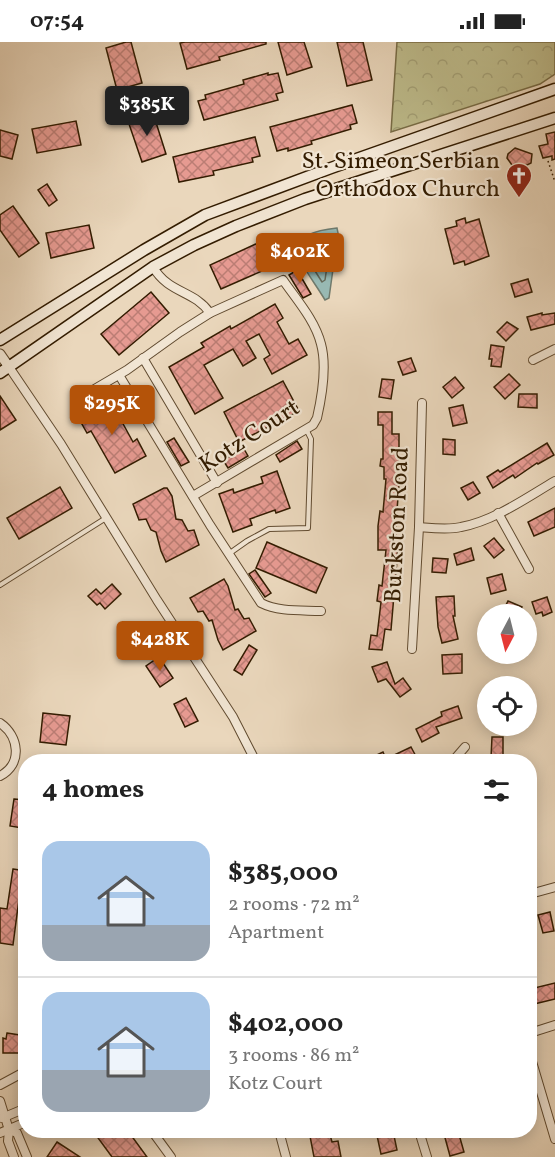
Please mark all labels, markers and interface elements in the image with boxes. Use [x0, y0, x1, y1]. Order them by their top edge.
text: 07:54 [30, 6, 84, 37]
pin: $385K [105, 86, 189, 137]
text: $385K [119, 91, 175, 119]
place label: St. Simeon Serbian Orthodox Church [302, 145, 500, 207]
church icon: St. Simeon Serbian Orthodox Church [504, 161, 534, 199]
pin: $402K [258, 233, 342, 284]
text: $402K [270, 238, 330, 266]
pin: $295K [70, 385, 154, 436]
text: $295K [84, 390, 140, 418]
street label: Kotz Court [193, 392, 307, 482]
street label: Burkston Road [377, 446, 419, 604]
north arrow [477, 604, 537, 664]
map controls [477, 604, 537, 736]
pin: $428K [118, 621, 202, 672]
text: $428K [130, 626, 190, 654]
button: locate [477, 676, 537, 736]
text: 4 homes [42, 772, 144, 808]
icon: filters [480, 774, 513, 807]
text: $385,000 [228, 855, 338, 891]
icon: home [90, 865, 162, 937]
text: 2 rooms · 72 m² [228, 891, 360, 919]
text: Apartment [228, 919, 324, 947]
text: $402,000 [228, 1006, 343, 1042]
icon: home [90, 1016, 162, 1088]
text: 3 rooms · 86 m² [228, 1042, 359, 1070]
text: Kotz Court [228, 1070, 323, 1098]

